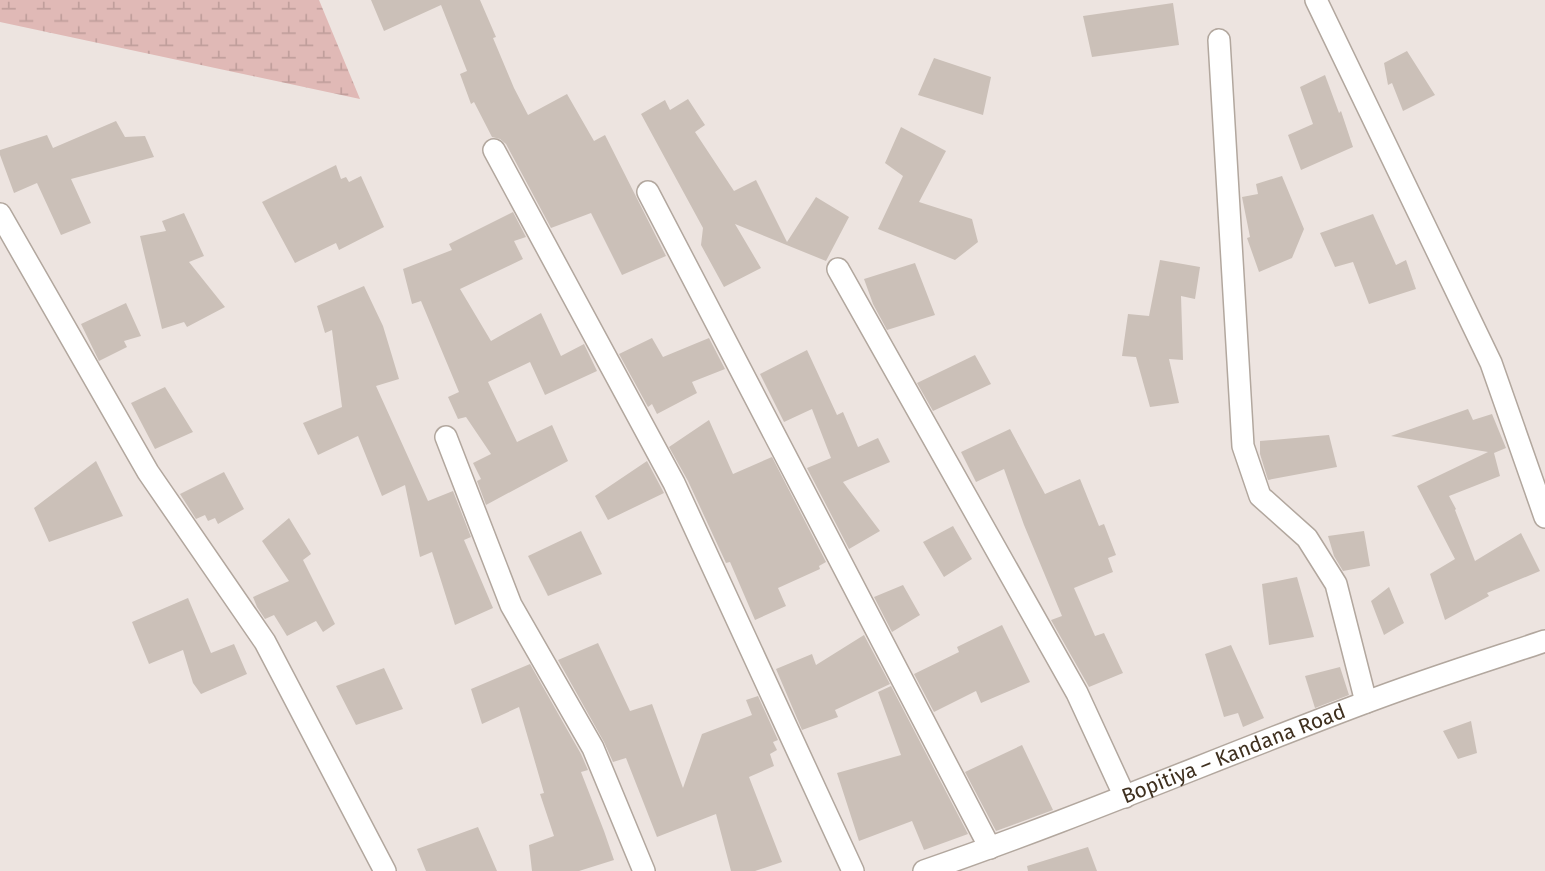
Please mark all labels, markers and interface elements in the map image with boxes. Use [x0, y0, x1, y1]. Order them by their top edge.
street label: Bopitiya – Kandana Road [1118, 698, 1349, 809]

